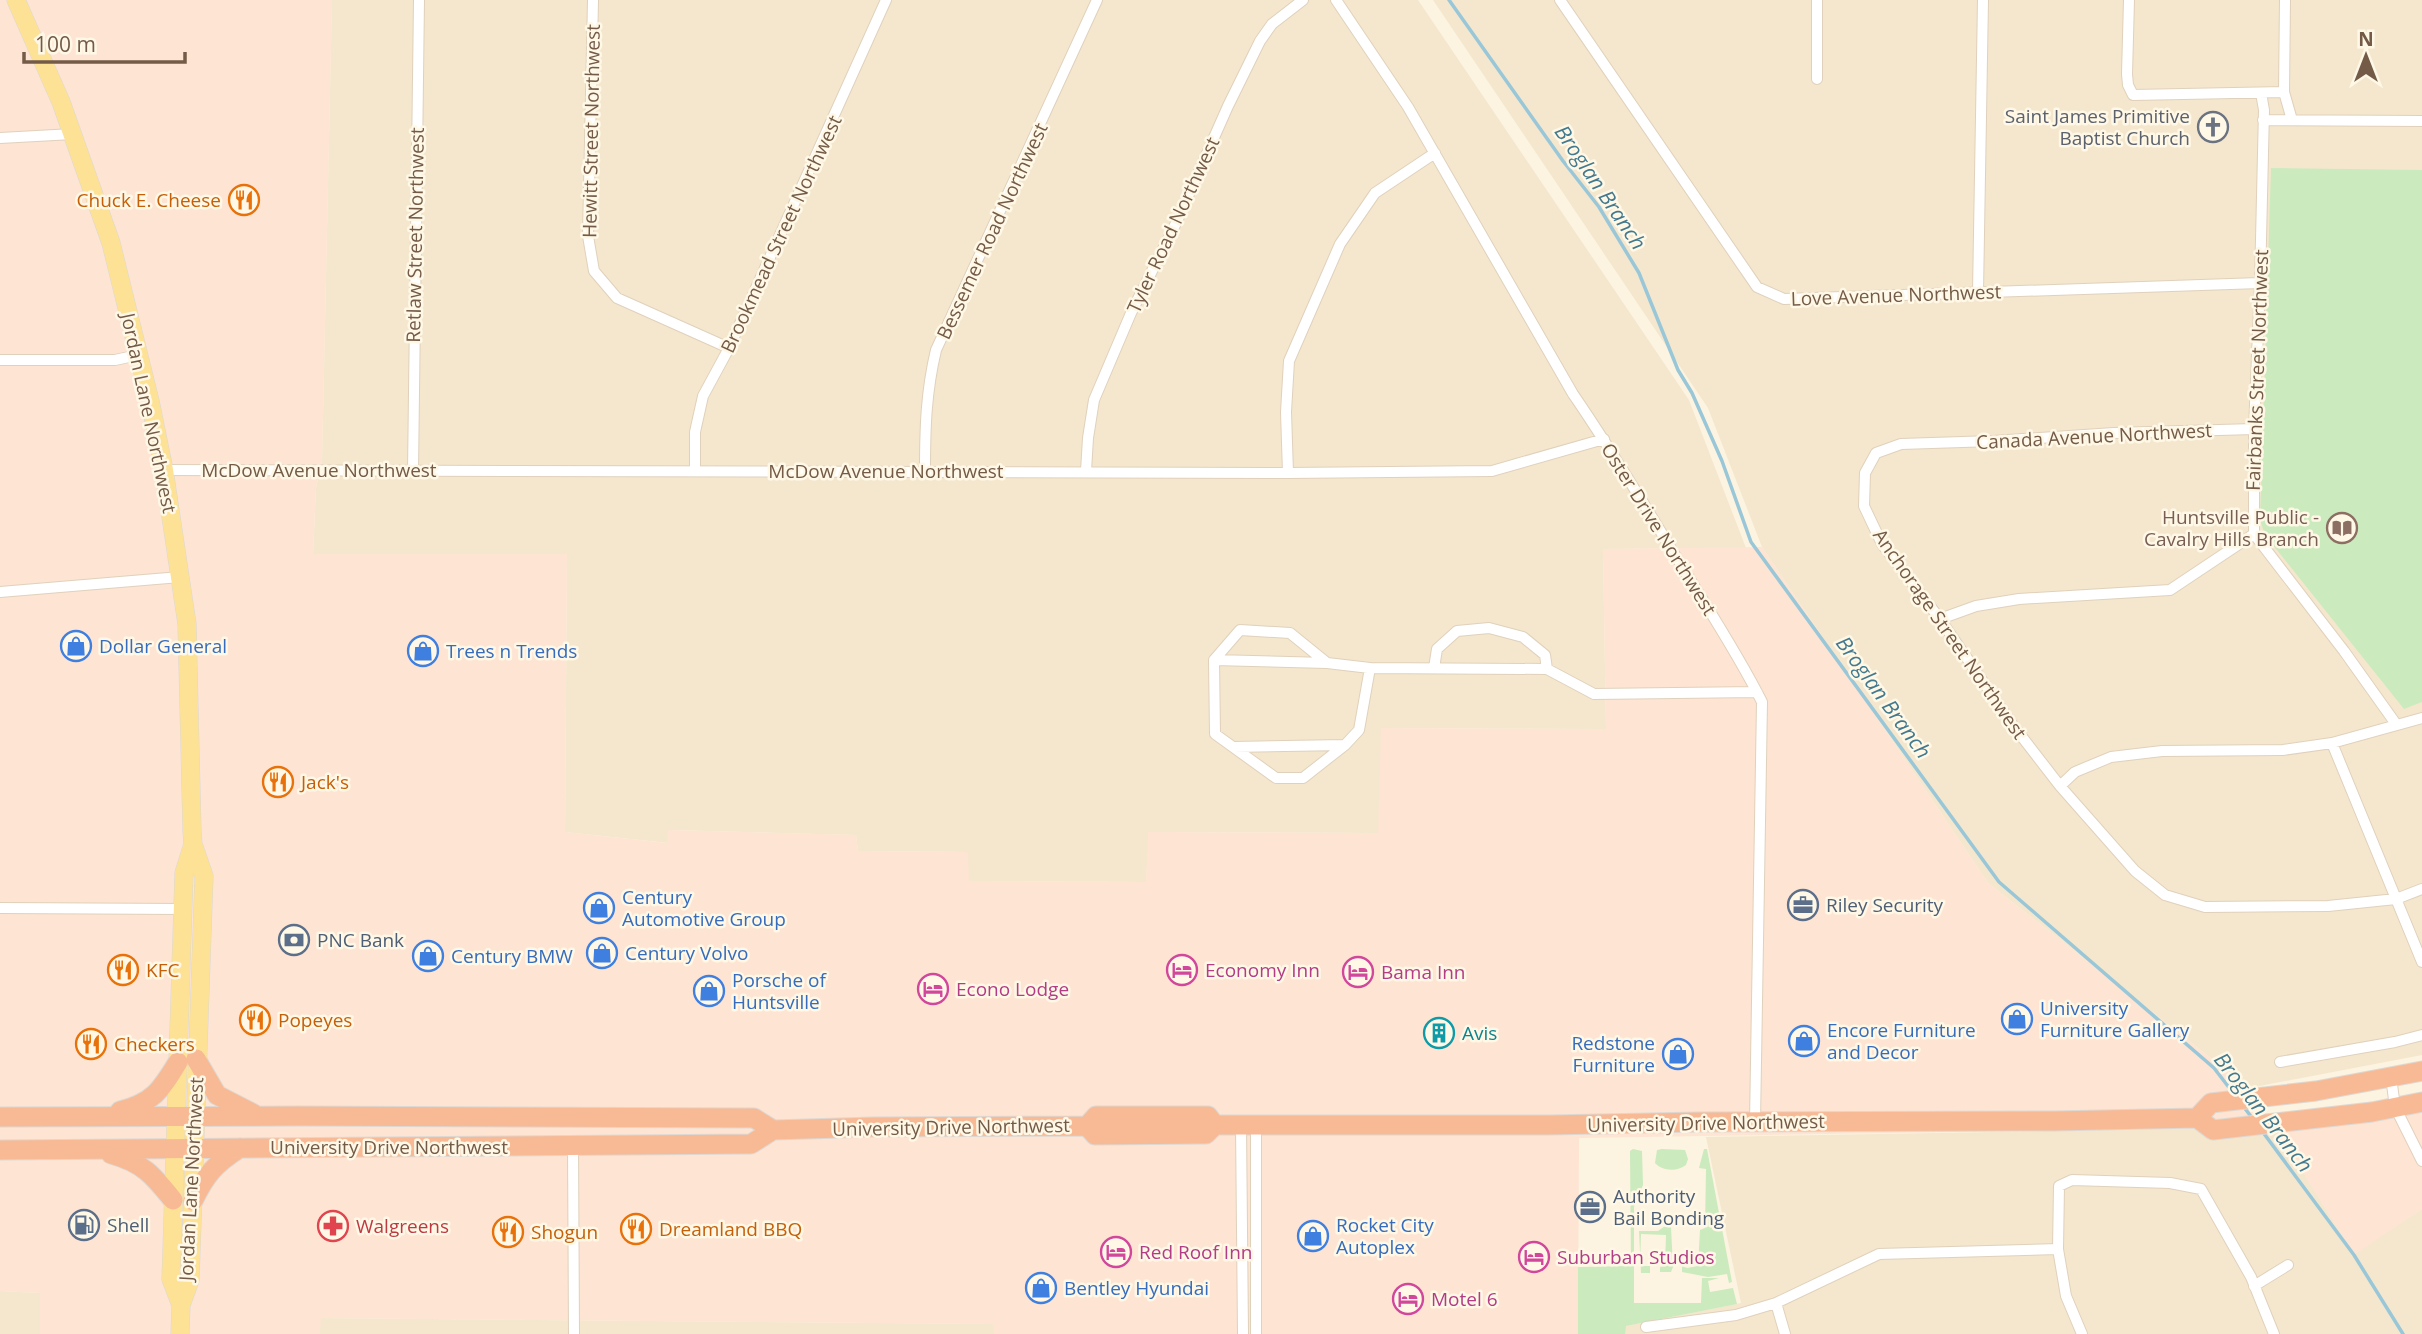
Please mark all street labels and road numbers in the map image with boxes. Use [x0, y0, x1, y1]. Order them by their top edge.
street label: Hewitt Street Northwest [576, 24, 606, 238]
street label: Brookmead Street Northwest [714, 111, 848, 357]
street label: Bessemer Road Northwest [930, 118, 1054, 343]
street label: Retlaw Street Northwest [400, 127, 430, 343]
street label: Tyler Road Northwest [1121, 132, 1225, 317]
street label: Fairbanks Street Northwest [2240, 248, 2274, 491]
street label: Love Avenue Northwest [1790, 278, 2002, 312]
street label: Jordan Lane Northwest [115, 309, 183, 516]
street label: Canada Avenue Northwest [1975, 417, 2213, 455]
street label: Oster Drive Northwest [1595, 438, 1723, 620]
street label: McDow Avenue Northwest [201, 457, 437, 483]
street label: McDow Avenue Northwest [768, 458, 1004, 484]
street label: Anchorage Street Northwest [1867, 524, 2033, 745]
street label: Jordan Lane Northwest [173, 1076, 209, 1284]
street label: University Drive Northwest [1587, 1108, 1825, 1138]
street label: University Drive Northwest [832, 1112, 1070, 1142]
street label: University Drive Northwest [270, 1134, 508, 1160]

